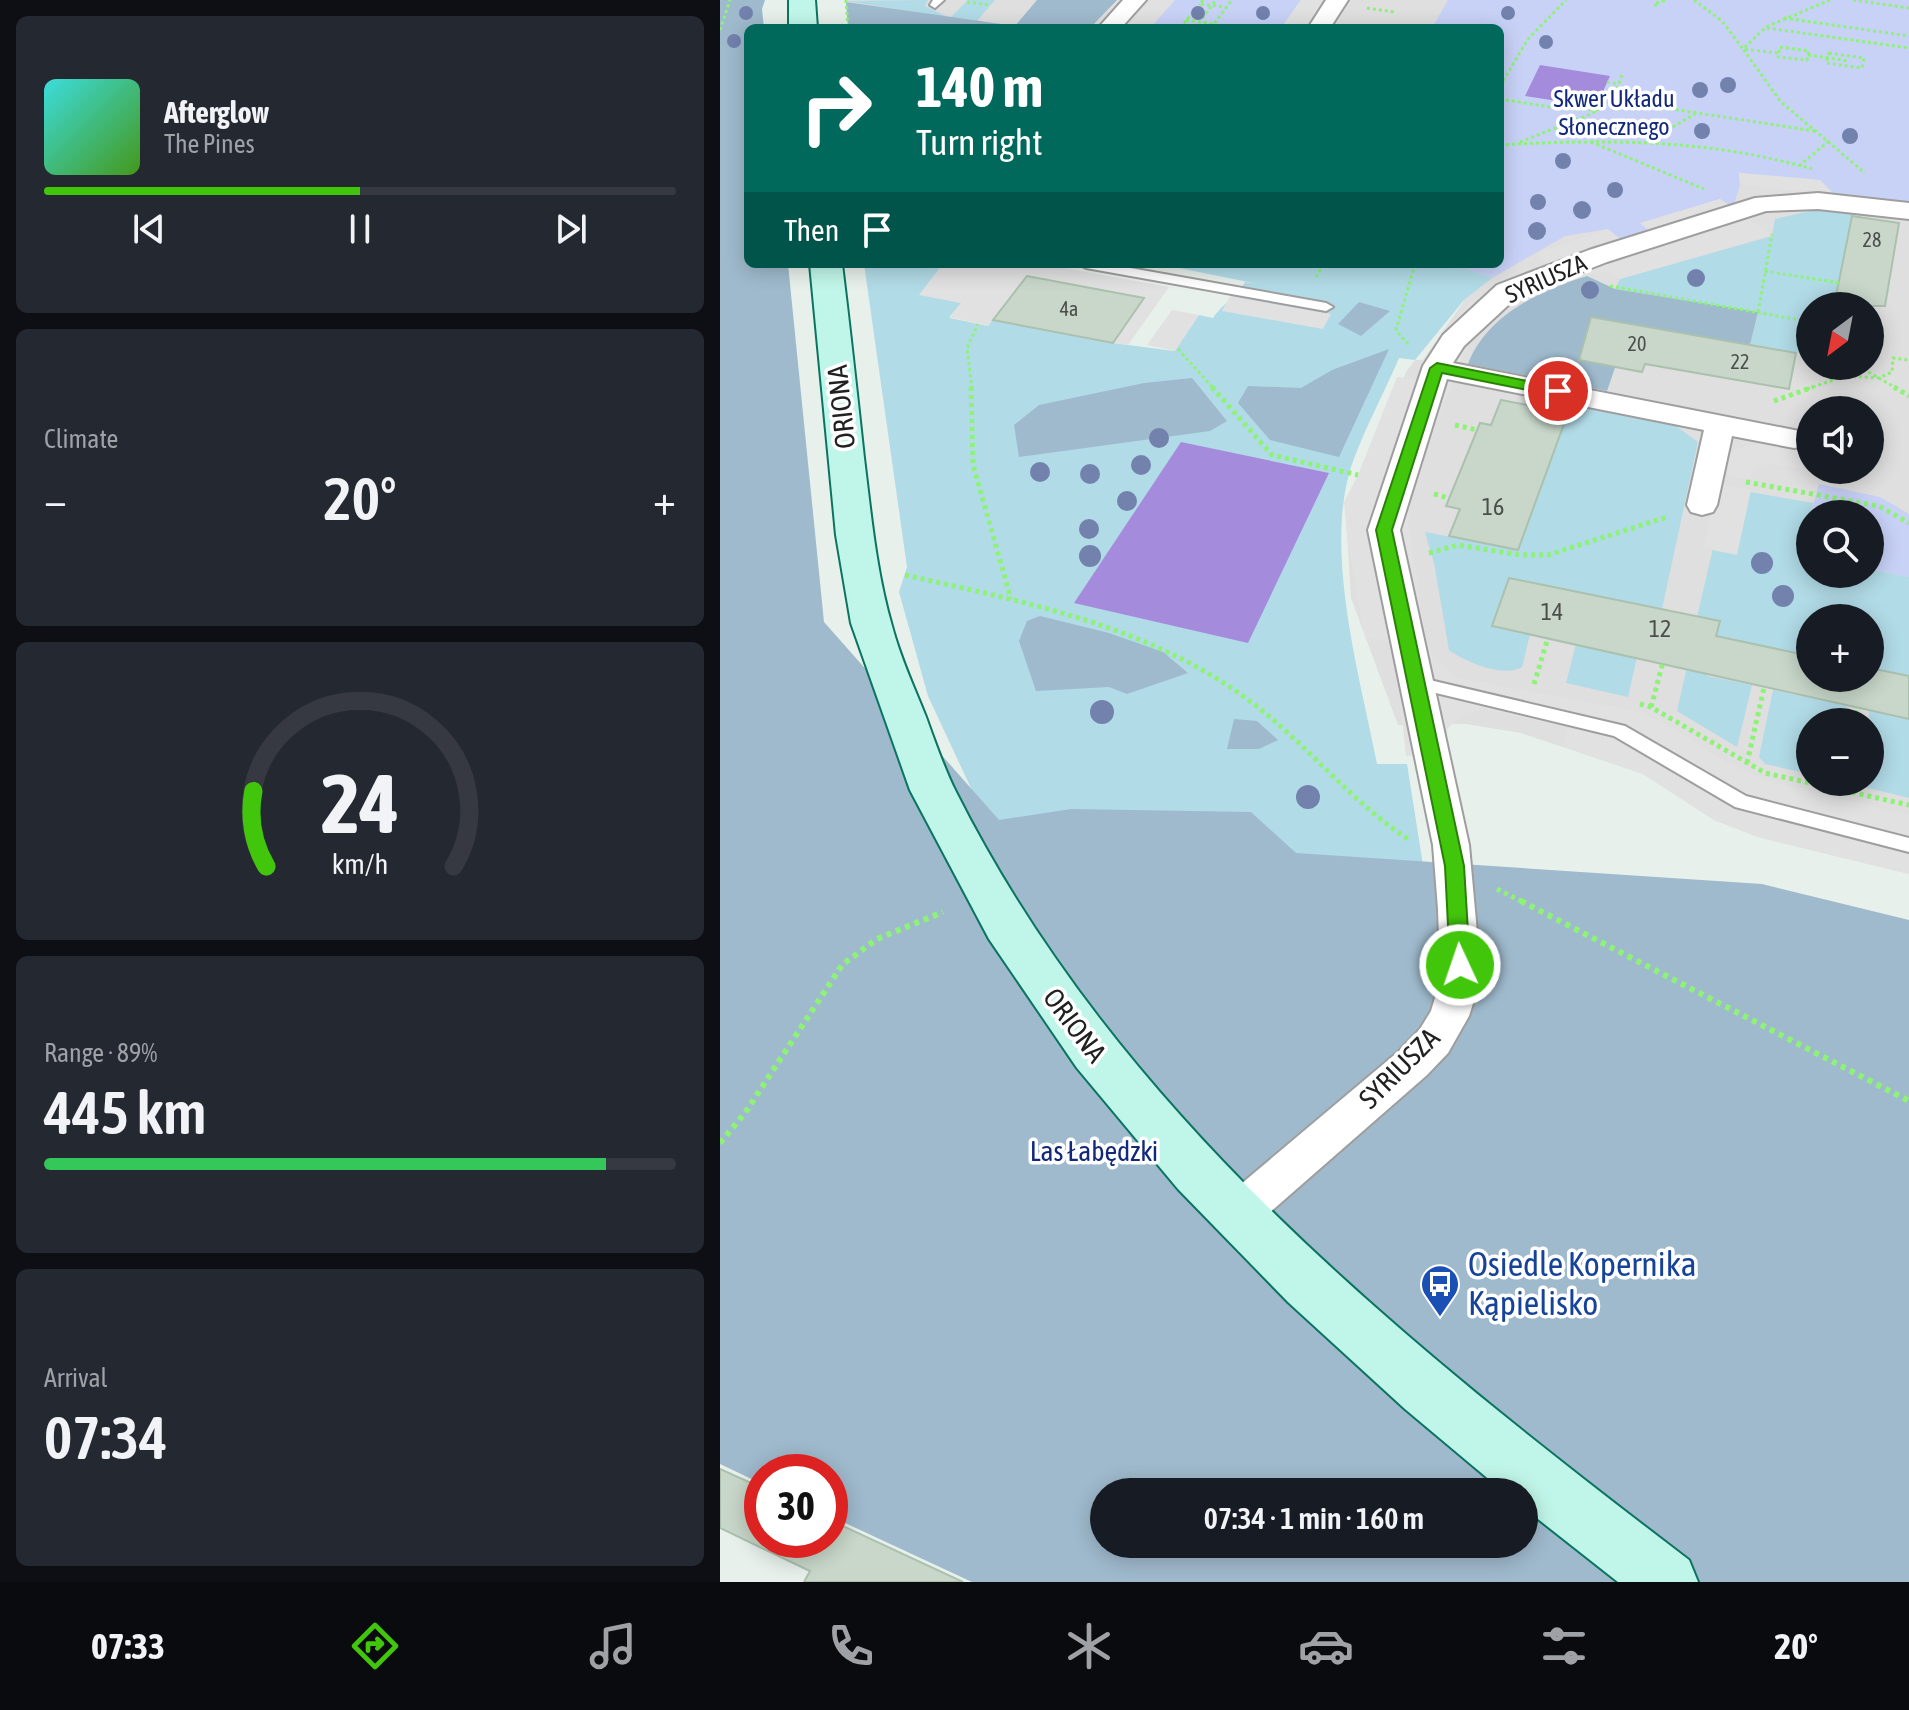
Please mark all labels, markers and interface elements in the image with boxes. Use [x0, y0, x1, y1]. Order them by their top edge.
text: 140 m [916, 55, 1043, 119]
icon: right [784, 56, 888, 160]
park label: Skwer Układu Słonecznego [1553, 85, 1675, 140]
text: Afterglow [164, 95, 269, 129]
text: Turn right [916, 121, 1043, 163]
text: The Pines [164, 129, 255, 159]
icon: previous [127, 207, 171, 251]
icon: pause [338, 207, 382, 251]
icon: next [549, 207, 593, 251]
icon: arrive [855, 208, 899, 252]
text: Then [784, 213, 839, 247]
house number: 28 [1863, 228, 1881, 251]
street label: SYRIUSZA [1501, 249, 1591, 308]
north arrow [1796, 292, 1884, 380]
map controls [1796, 292, 1884, 796]
house number: 4a [1060, 297, 1078, 320]
house number: 20 [1628, 332, 1646, 355]
house number: 22 [1731, 350, 1749, 373]
pin [1524, 357, 1592, 425]
street label: ORIONA [821, 363, 861, 450]
icon: arrive [1536, 369, 1580, 413]
button: sound [1796, 396, 1884, 484]
text: Climate [44, 424, 118, 454]
text: 20° [324, 464, 396, 533]
text: − [44, 474, 67, 524]
text: + [653, 474, 676, 524]
house number: 16 [1482, 493, 1504, 520]
button: search [1796, 500, 1884, 588]
house number: 14 [1541, 598, 1563, 625]
button: + [1796, 604, 1884, 692]
house number: 12 [1649, 615, 1671, 642]
button: − [1796, 708, 1884, 796]
text: 24 [321, 755, 399, 851]
text: km/h [332, 847, 388, 880]
position arrow [1418, 923, 1502, 1007]
street label: ORIONA [1037, 982, 1113, 1068]
street label: SYRIUSZA [1352, 1021, 1446, 1115]
text: Range · 89% [44, 1038, 157, 1068]
text: 445 km [44, 1078, 206, 1147]
park label: Las Łabędzki [1030, 1135, 1158, 1167]
place label: Osiedle Kopernika Kąpielisko [1468, 1244, 1696, 1322]
bus stop icon: Osiedle Kopernika Kąpielisko [1419, 1263, 1461, 1318]
text: Arrival [44, 1363, 108, 1393]
text: 07:34 [44, 1403, 167, 1472]
speed limit sign: 30 [744, 1454, 848, 1558]
text: 07:34 · 1 min · 160 m [1204, 1501, 1424, 1535]
icon: directions [347, 1618, 403, 1674]
icon: music [585, 1618, 641, 1674]
icon: phone [823, 1618, 879, 1674]
icon: climate [1061, 1618, 1117, 1674]
icon: car [1298, 1618, 1354, 1674]
icon: filters [1536, 1618, 1592, 1674]
text: 07:33 [91, 1625, 165, 1667]
text: 20° [1774, 1625, 1818, 1667]

